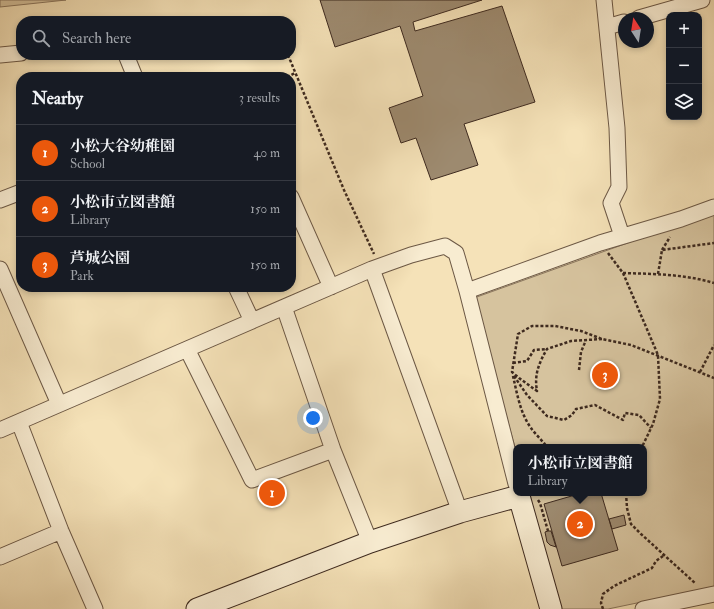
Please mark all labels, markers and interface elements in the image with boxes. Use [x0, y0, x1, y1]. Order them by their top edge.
north arrow [618, 12, 654, 48]
map controls [666, 12, 702, 120]
button: + [666, 12, 702, 48]
search box [16, 16, 296, 60]
icon: search [30, 27, 52, 49]
text: Search here [62, 29, 131, 48]
button: − [666, 48, 702, 84]
button: layers [666, 84, 702, 120]
text: Nearby [32, 88, 83, 109]
text: 3 results [239, 90, 280, 106]
text: 小松大谷幼稚園 [70, 137, 175, 156]
text: 1 [43, 145, 47, 161]
text: 40 m [254, 145, 280, 161]
text: School [70, 156, 105, 172]
text: 小松市立図書館 [70, 193, 175, 212]
text: 2 [42, 201, 48, 217]
text: 150 m [250, 201, 280, 217]
text: Library [70, 212, 110, 228]
text: 芦城公園 [70, 249, 130, 268]
text: 3 [43, 257, 48, 273]
text: 150 m [250, 257, 280, 273]
text: Park [70, 268, 94, 284]
pin: 3 [592, 360, 618, 390]
your location [303, 408, 323, 428]
popup [513, 444, 647, 496]
text: 小松市立図書館 [527, 454, 633, 473]
text: Library [527, 473, 567, 489]
pin: 1 [259, 478, 285, 508]
pin: 2 [567, 509, 593, 539]

